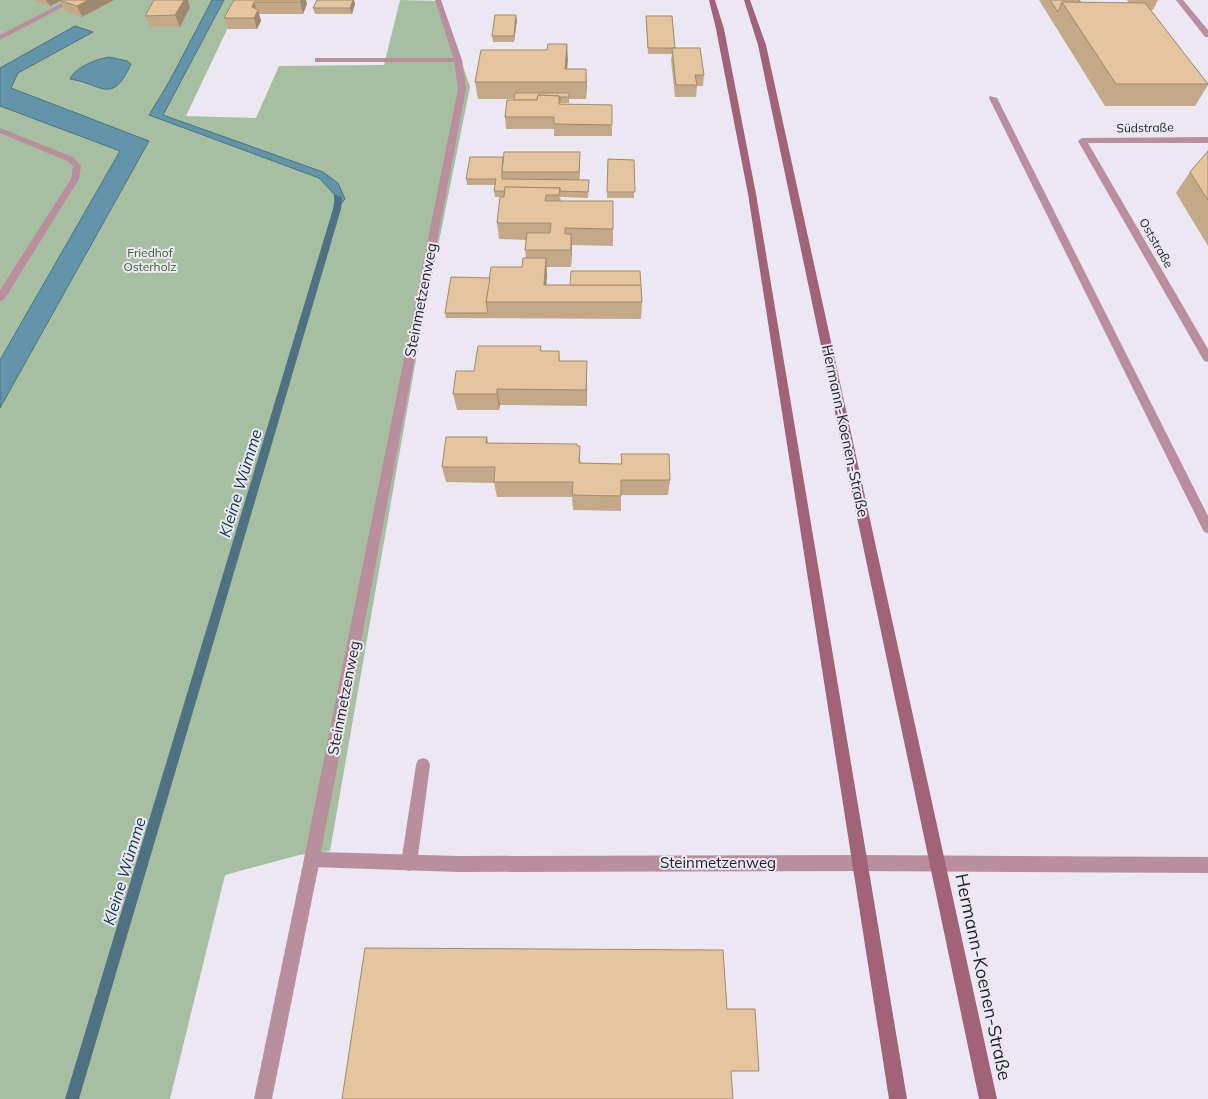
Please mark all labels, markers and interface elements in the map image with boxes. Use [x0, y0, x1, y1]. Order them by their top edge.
street label: Südstraße [1116, 120, 1174, 135]
street label: Oststraße [1136, 215, 1177, 270]
street label: Steinmetzenweg [400, 241, 441, 359]
park label: Friedhof Osterholz [123, 245, 177, 274]
street label: Hermann-Koenen-Straße [818, 343, 873, 519]
water label: Kleine Wümme [214, 426, 266, 539]
street label: Steinmetzenweg [323, 639, 364, 757]
water label: Kleine Wümme [98, 814, 150, 927]
street label: Steinmetzenweg [660, 853, 776, 872]
street label: Hermann-Koenen-Straße [950, 871, 1017, 1082]

